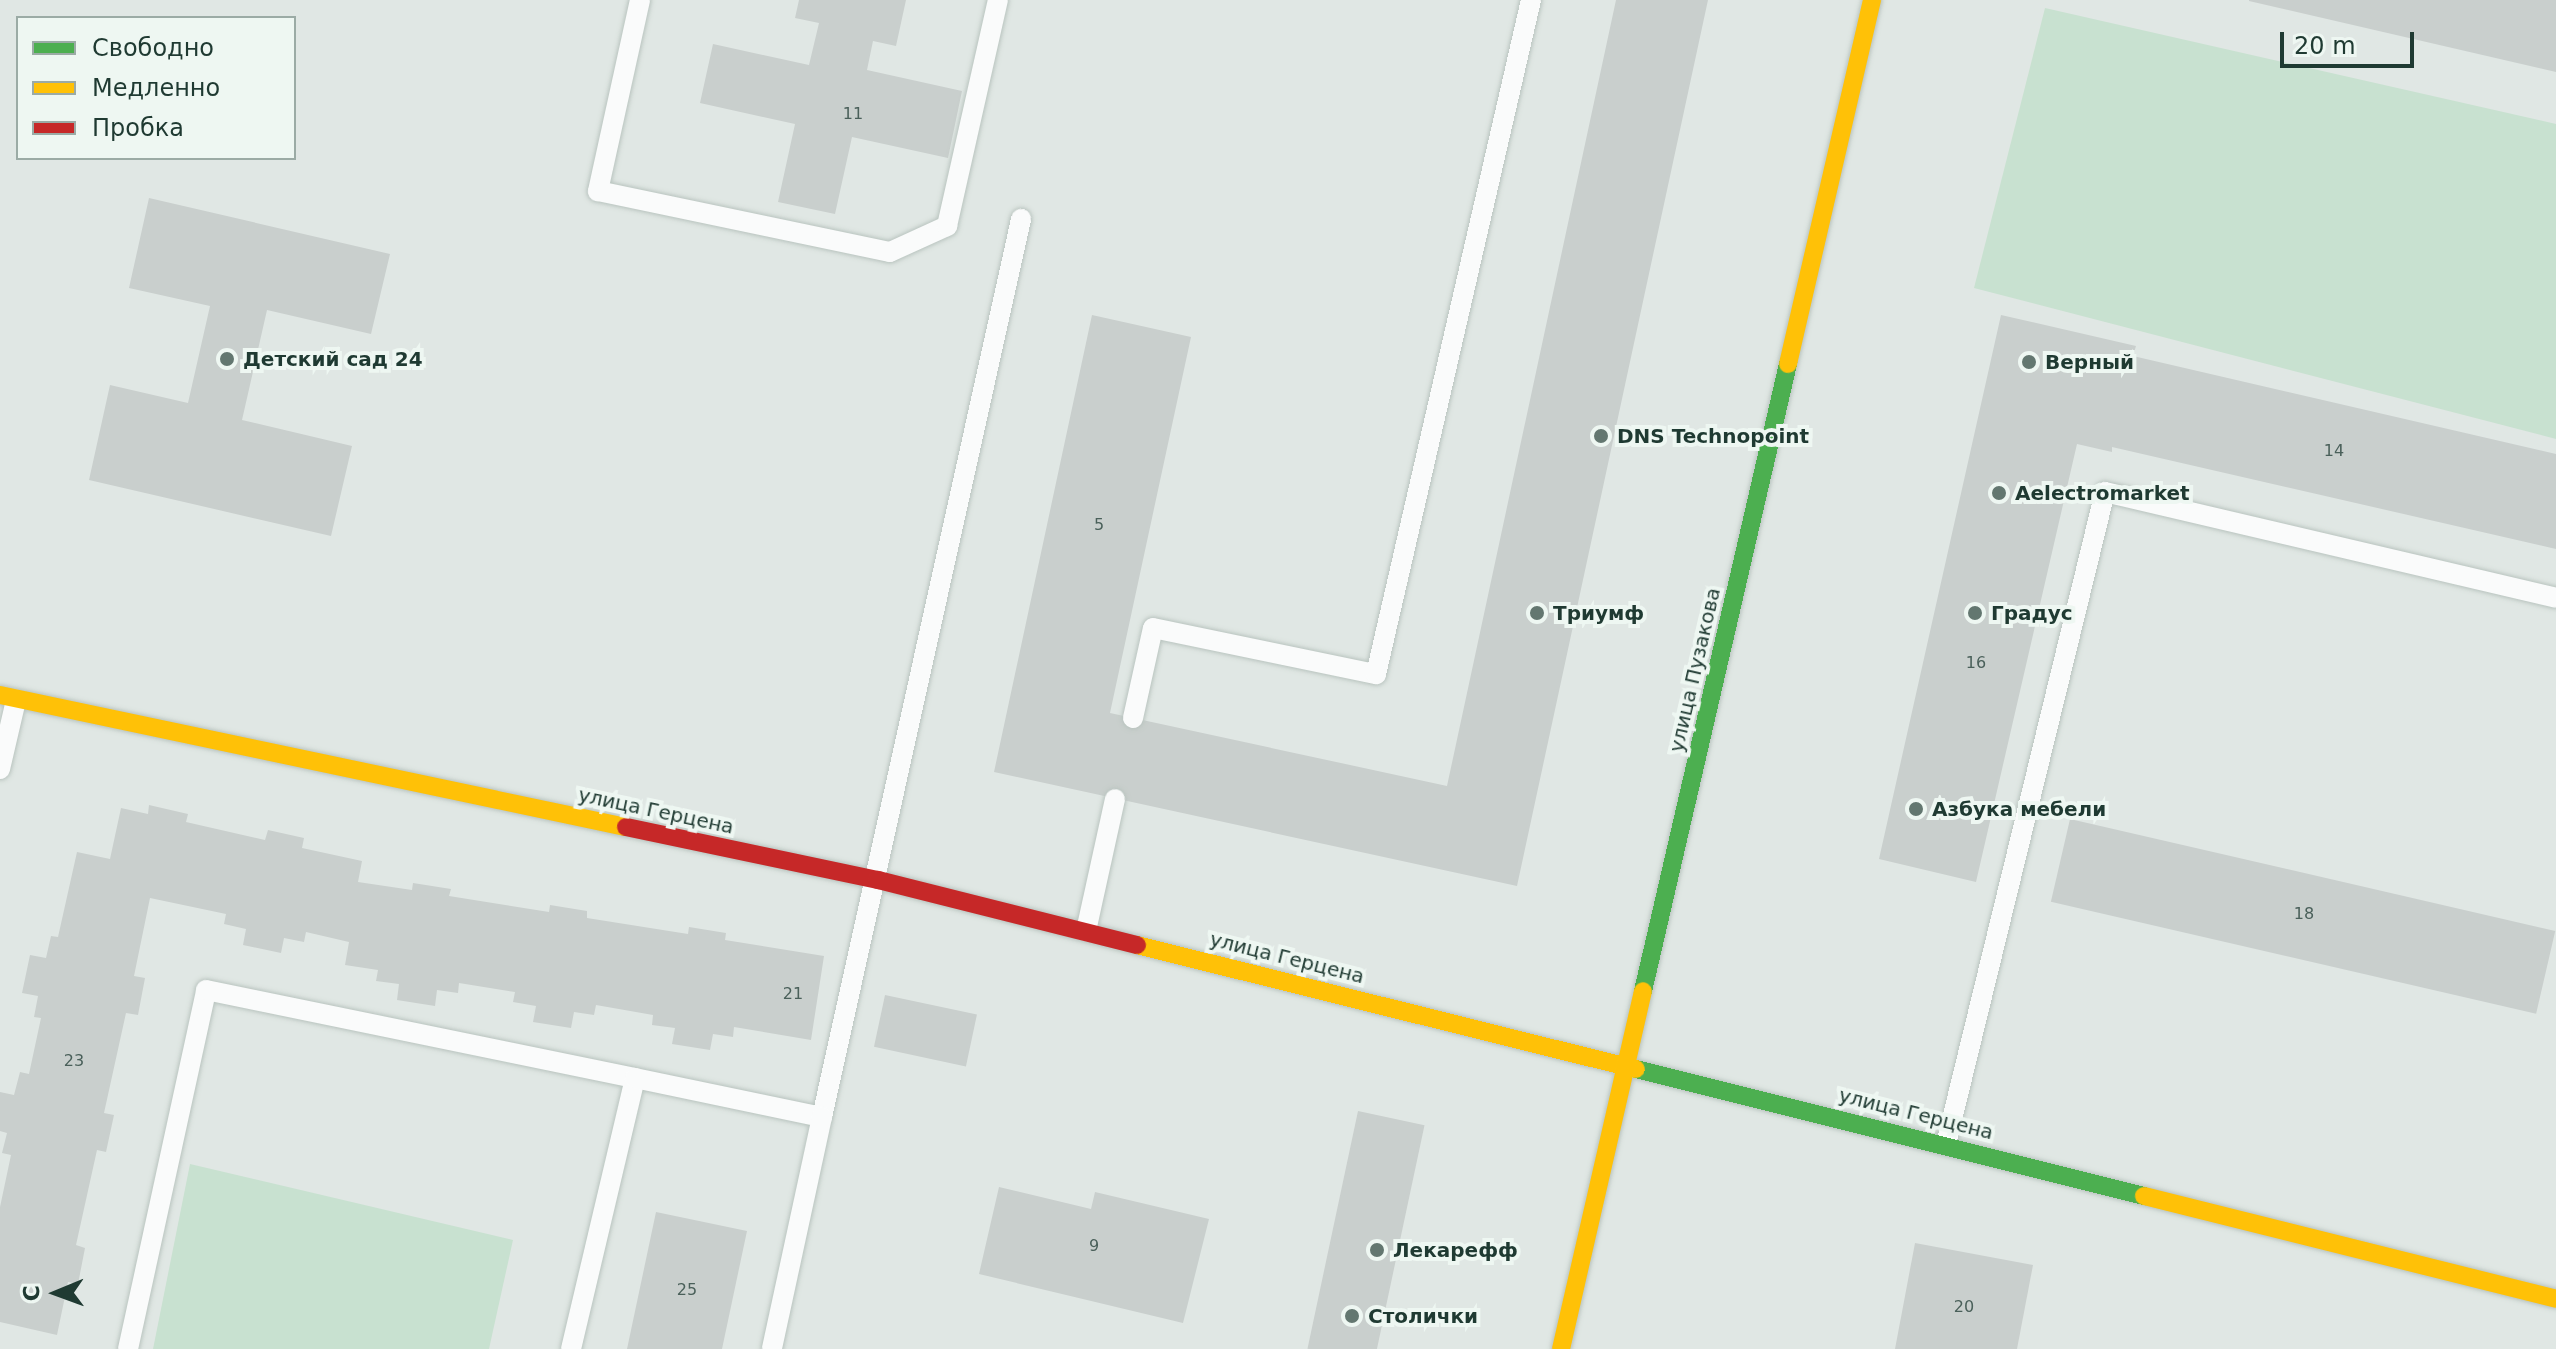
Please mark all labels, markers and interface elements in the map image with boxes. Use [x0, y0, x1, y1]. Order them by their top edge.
legend [16, 16, 296, 160]
scale bar [2284, 16, 2418, 66]
text: 20 m [2294, 32, 2356, 60]
text: Свободно [92, 34, 214, 62]
text: Медленно [92, 74, 220, 102]
house number: 11 [843, 104, 863, 124]
text: Пробка [92, 114, 184, 142]
place label: Детский сад 24 [243, 347, 423, 371]
marker: Детский сад 24 [218, 350, 236, 368]
place label: Верный [2045, 350, 2134, 374]
marker: Верный [2020, 353, 2038, 371]
place label: DNS Technopoint [1617, 424, 1809, 448]
marker: DNS Technopoint [1592, 427, 1610, 445]
house number: 14 [2324, 441, 2344, 461]
place label: Aelectromarket [2015, 481, 2190, 505]
marker: Aelectromarket [1990, 484, 2008, 502]
house number: 5 [1094, 515, 1104, 535]
street label: улица Пузакова [1664, 585, 1726, 755]
place label: Триумф [1553, 601, 1644, 625]
place label: Градус [1991, 601, 2073, 625]
marker: Триумф [1528, 604, 1546, 622]
marker: Градус [1966, 604, 1984, 622]
house number: 16 [1966, 653, 1986, 673]
street label: улица Герцена [576, 783, 736, 839]
place label: Азбука мебели [1932, 797, 2106, 821]
marker: Азбука мебели [1907, 800, 1925, 818]
house number: 18 [2294, 904, 2314, 924]
street label: улица Герцена [1207, 927, 1367, 989]
house number: 21 [783, 984, 803, 1004]
house number: 23 [64, 1051, 84, 1071]
street label: улица Герцена [1836, 1083, 1996, 1145]
house number: 9 [1089, 1236, 1099, 1256]
place label: Лекарефф [1393, 1238, 1518, 1262]
marker: Лекарефф [1368, 1241, 1386, 1259]
north arrow [16, 1253, 96, 1333]
house number: 25 [677, 1280, 697, 1300]
text: С [19, 1285, 44, 1302]
house number: 20 [1954, 1297, 1974, 1317]
place label: Столички [1368, 1304, 1478, 1328]
marker: Столички [1343, 1307, 1361, 1325]

